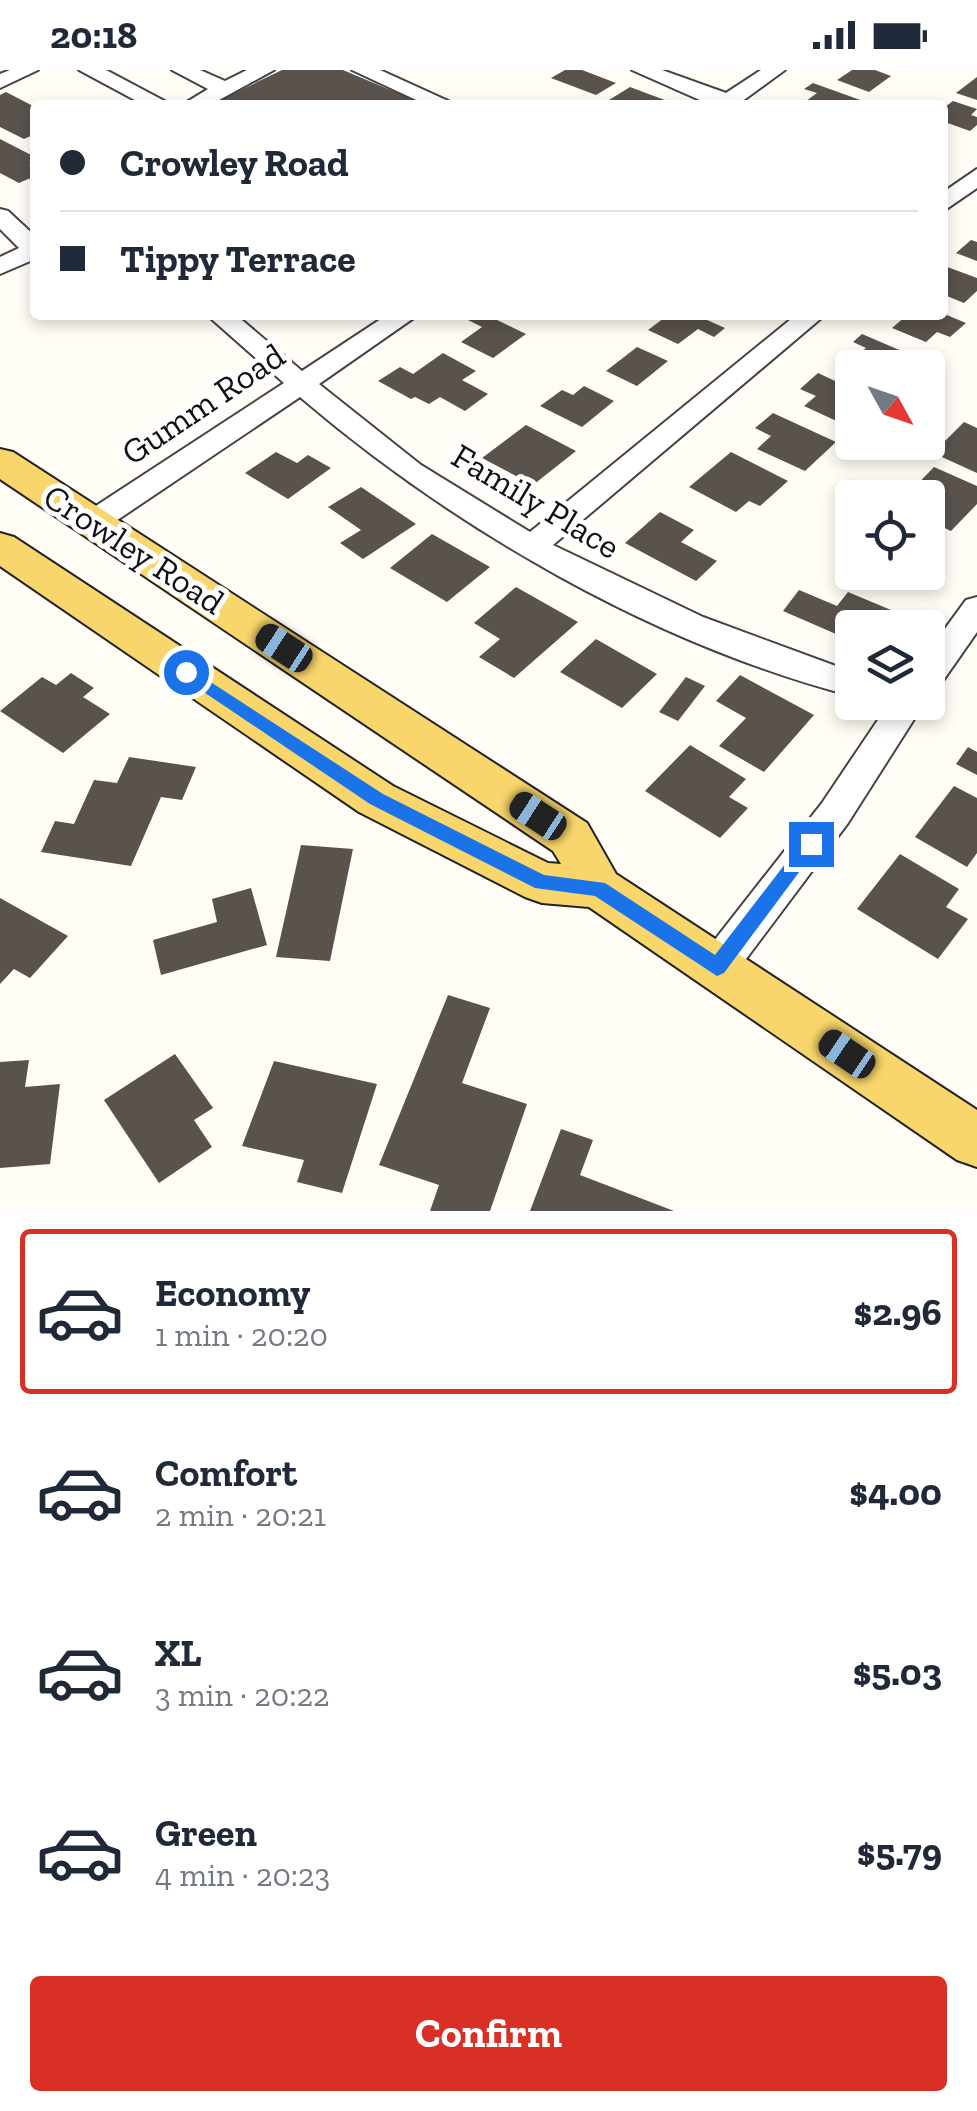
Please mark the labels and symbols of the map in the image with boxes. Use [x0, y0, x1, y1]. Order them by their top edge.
street label: Gumm Road [114, 334, 292, 474]
north arrow [835, 350, 945, 460]
street label: Family Place [444, 434, 628, 568]
street label: Crowley Road [36, 475, 232, 623]
car [251, 619, 317, 677]
route start [164, 650, 209, 695]
car [505, 787, 571, 845]
route end [789, 822, 834, 867]
car [814, 1025, 880, 1083]

